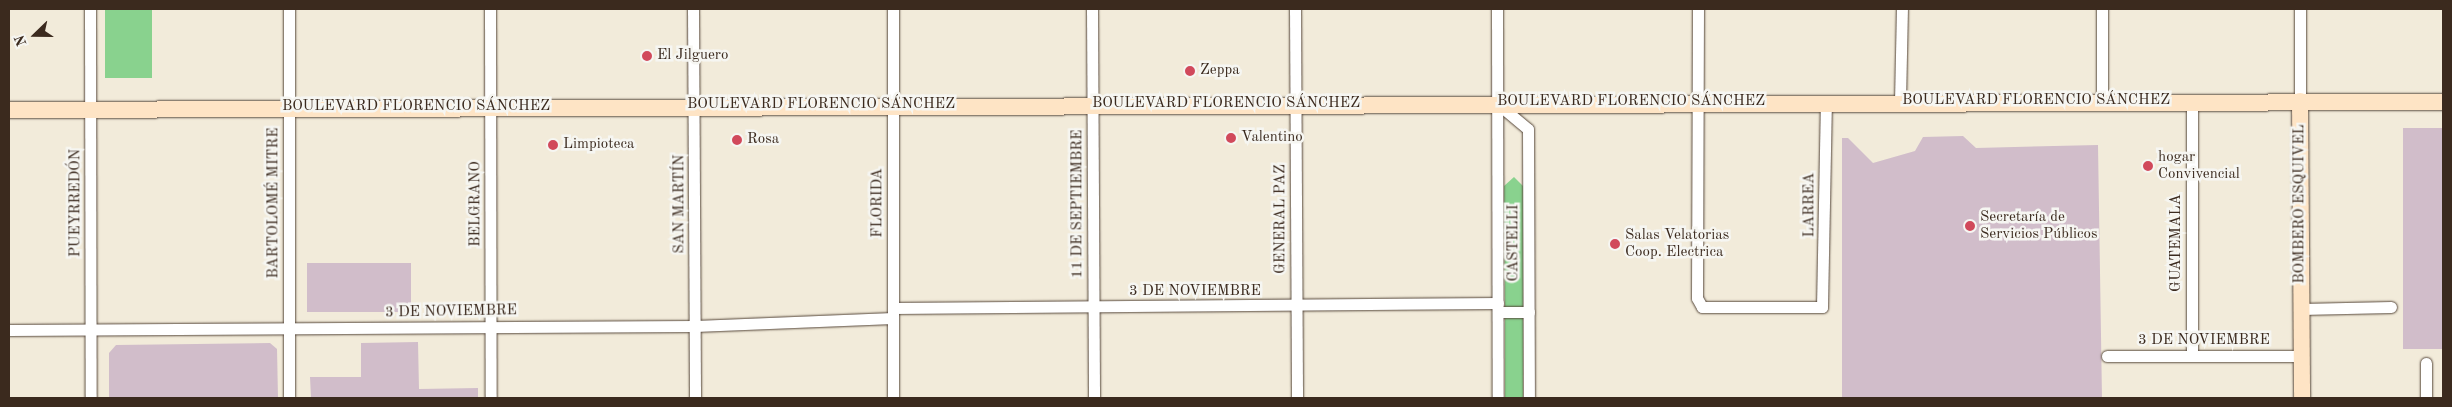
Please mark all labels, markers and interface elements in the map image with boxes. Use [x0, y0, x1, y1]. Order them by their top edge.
north arrow [10, 10, 60, 60]
text: N [13, 33, 30, 48]
place label: El Jilguero [657, 47, 728, 65]
marker: El Jilguero [641, 50, 653, 62]
place label: Zeppa [1200, 62, 1240, 80]
marker: Zeppa [1184, 65, 1196, 77]
street label: BOULEVARD FLORENCIO SÁNCHEZ [1902, 92, 2170, 110]
street label: BOULEVARD FLORENCIO SÁNCHEZ [1497, 93, 1765, 111]
street label: BOULEVARD FLORENCIO SÁNCHEZ [1092, 95, 1360, 113]
street label: BOULEVARD FLORENCIO SÁNCHEZ [687, 96, 955, 114]
street label: BOULEVARD FLORENCIO SÁNCHEZ [282, 98, 550, 116]
street label: BOMBERO ESQUIVEL [2291, 124, 2309, 284]
street label: BARTOLOMÉ MITRE [265, 127, 283, 279]
place label: Valentino [1241, 129, 1303, 147]
street label: 11 DE SEPTIEMBRE [1069, 130, 1087, 278]
place label: Rosa [747, 131, 779, 149]
marker: Valentino [1225, 132, 1237, 144]
marker: Rosa [731, 134, 743, 146]
place label: Limpioteca [563, 136, 634, 154]
marker: Limpioteca [547, 139, 559, 151]
place label: hogar Convivencial [2158, 148, 2240, 183]
street label: PUEYRREDÓN [67, 149, 85, 257]
street label: SAN MARTÍN [671, 154, 689, 254]
marker: hogar Convivencial [2142, 160, 2154, 172]
street label: BELGRANO [467, 161, 485, 247]
street label: GENERAL PAZ [1272, 164, 1290, 274]
street label: FLORIDA [869, 168, 887, 238]
street label: LARREA [1801, 173, 1819, 237]
street label: GUATEMALA [2168, 194, 2186, 292]
street label: CASTELLI [1505, 204, 1523, 282]
place label: Secretaría de Servicios Públicos [1980, 208, 2098, 243]
marker: Secretaría de Servicios Públicos [1964, 220, 1976, 232]
place label: Salas Velatorias Coop. Electrica [1625, 226, 1729, 261]
marker: Salas Velatorias Coop. Electrica [1609, 238, 1621, 250]
street label: 3 DE NOVIEMBRE [1129, 283, 1261, 301]
street label: 3 DE NOVIEMBRE [385, 302, 517, 322]
street label: 3 DE NOVIEMBRE [2138, 332, 2270, 350]

